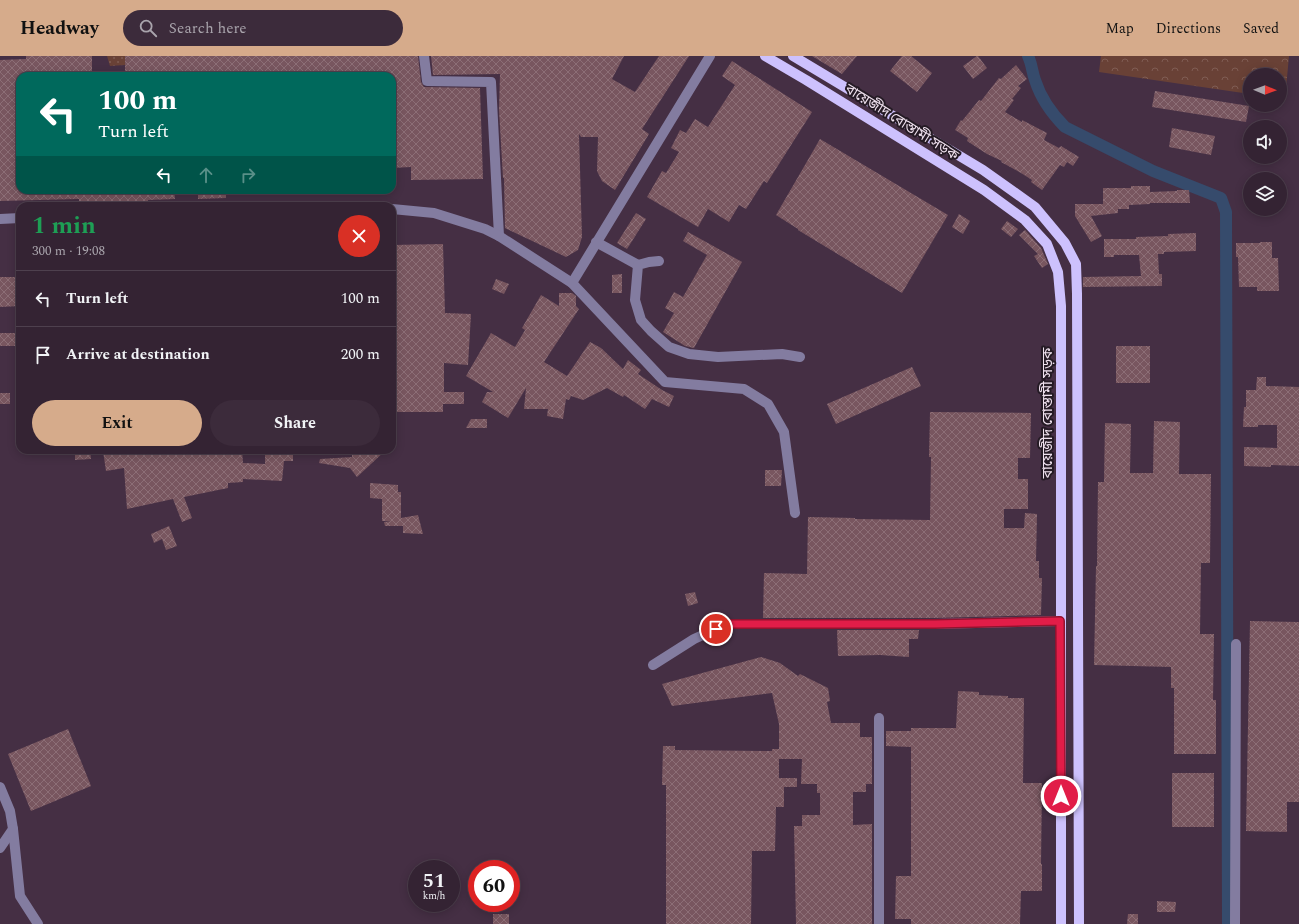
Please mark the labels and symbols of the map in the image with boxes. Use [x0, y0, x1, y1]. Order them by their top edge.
north arrow [1243, 68, 1287, 112]
street label: বায়েজীদ বোস্তামী সড়ক [840, 78, 963, 166]
street label: বায়েজীদ বোস্তামী সড়ক [1037, 347, 1058, 479]
pin [699, 612, 733, 646]
position arrow [1040, 775, 1082, 817]
speed limit sign: 60 [468, 860, 520, 912]

